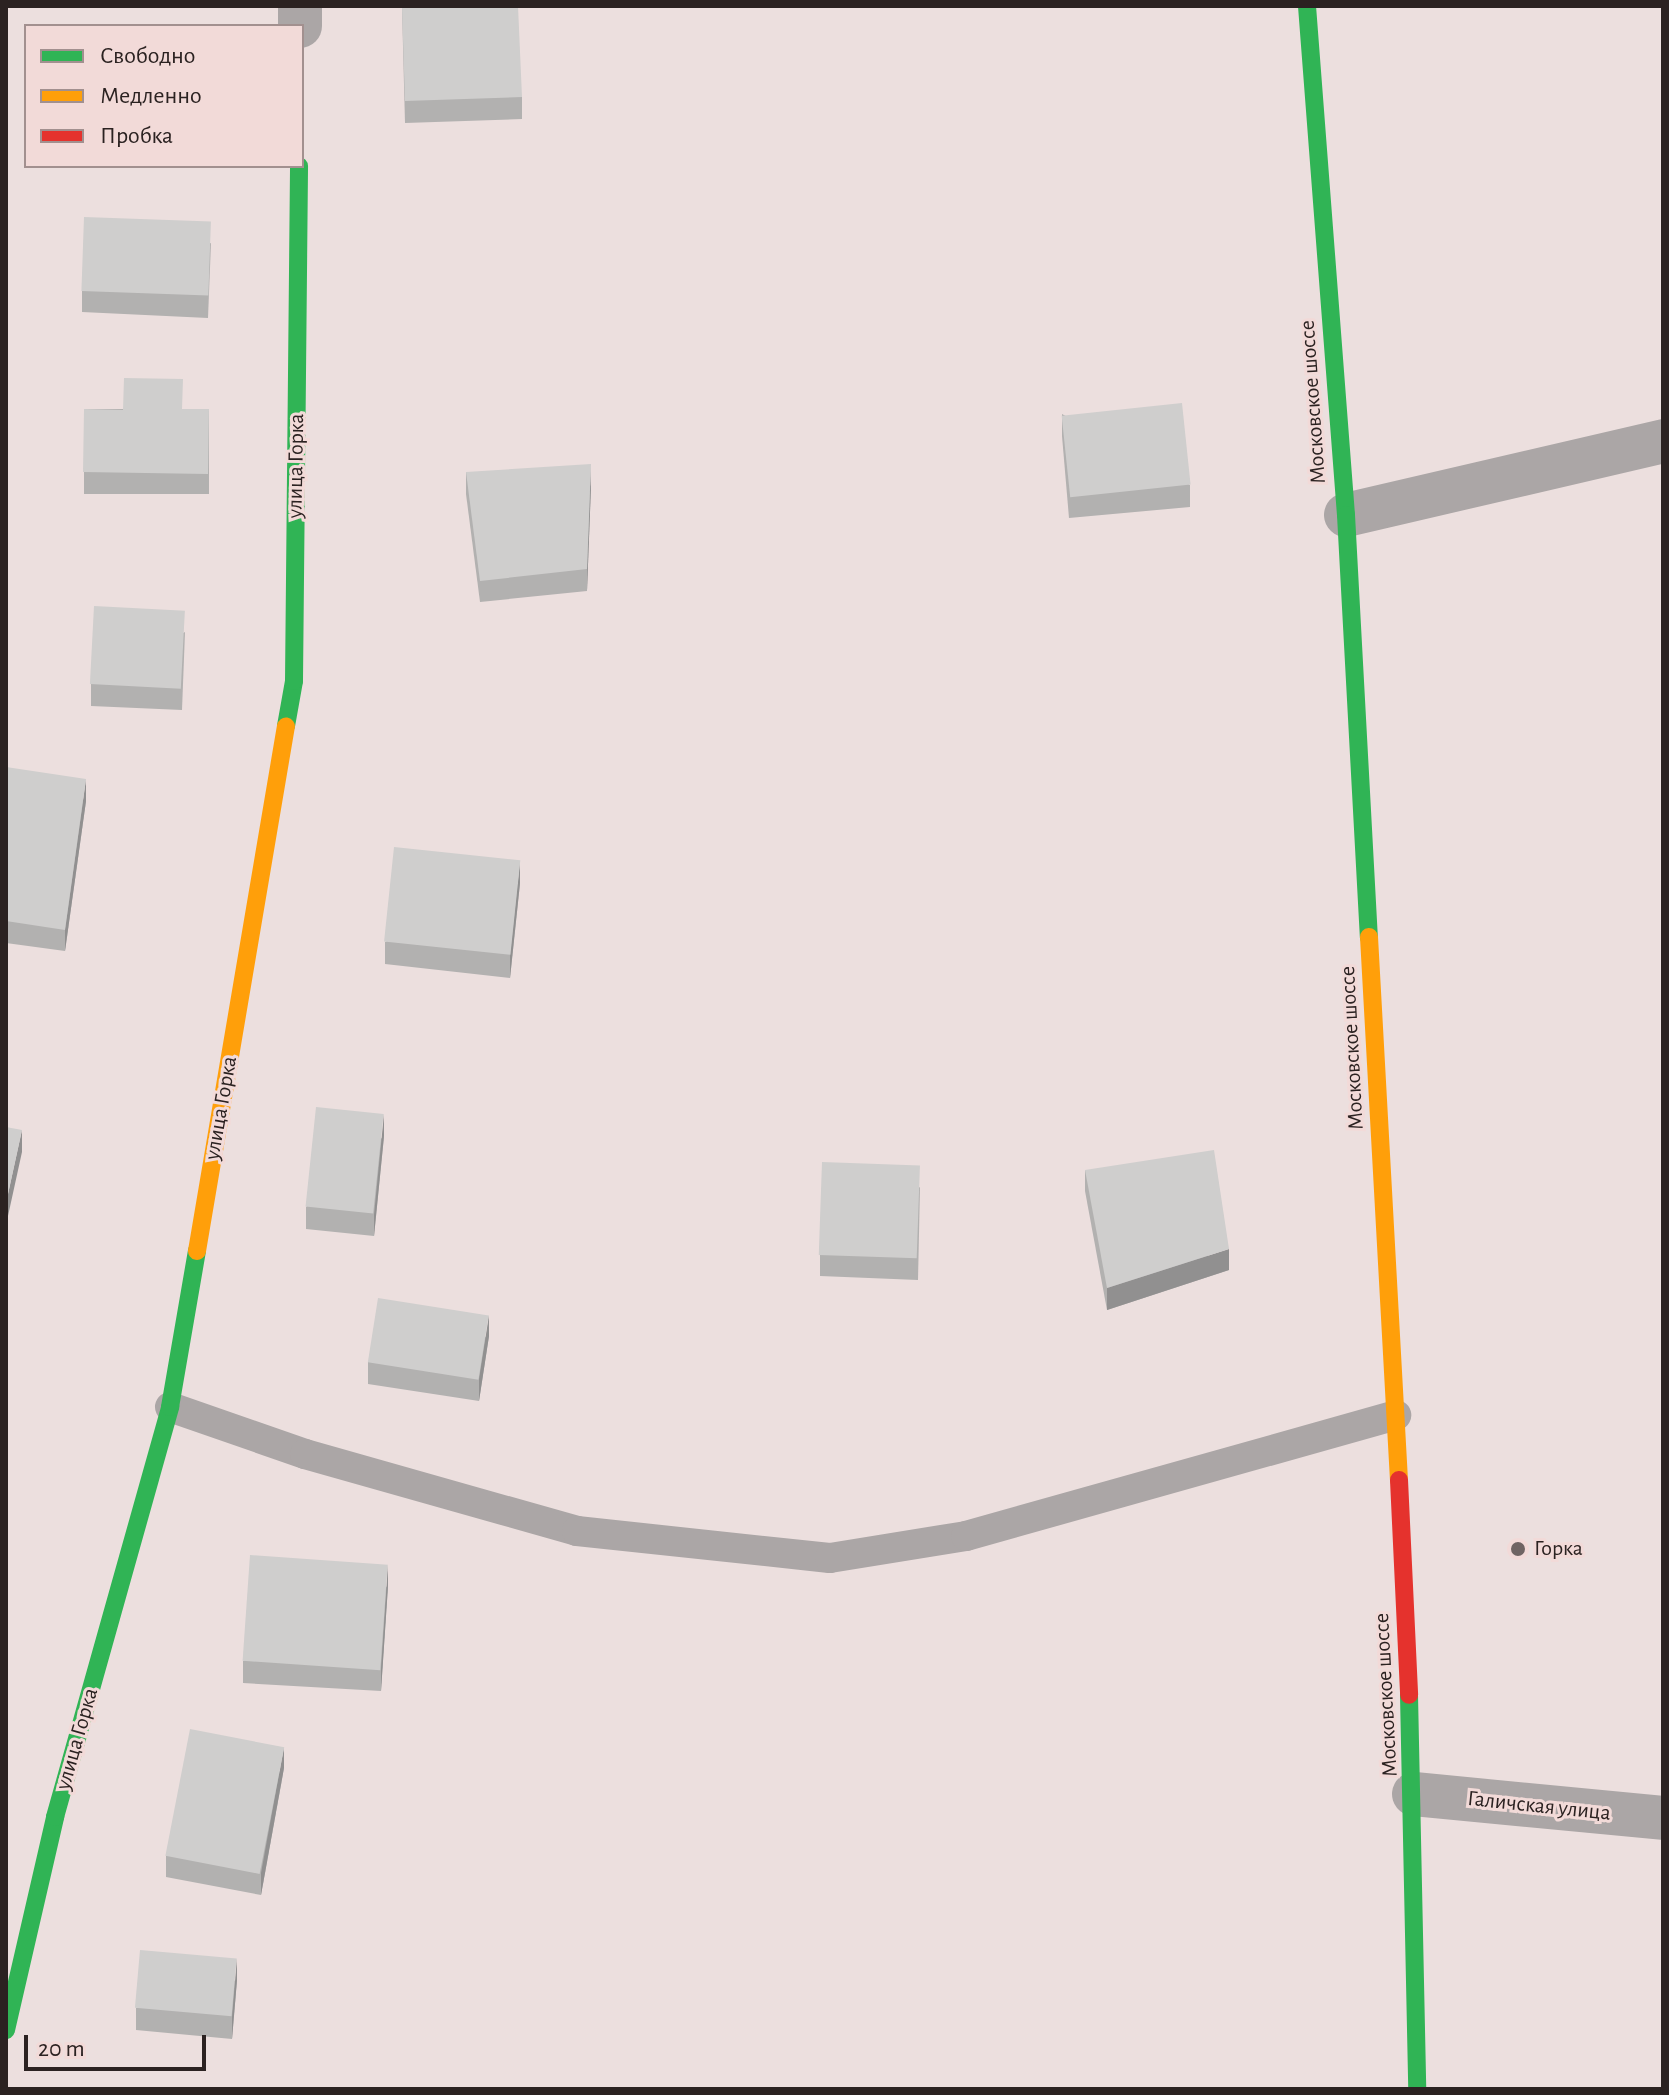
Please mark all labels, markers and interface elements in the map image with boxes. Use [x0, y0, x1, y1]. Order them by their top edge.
legend [24, 24, 304, 168]
text: Свободно [100, 44, 195, 68]
text: Медленно [100, 84, 202, 108]
text: Пробка [100, 124, 173, 148]
street label: Московское шоссе [1294, 319, 1332, 485]
street label: улица Горка [282, 413, 310, 519]
street label: Московское шоссе [1335, 965, 1369, 1131]
street label: улица Горка [199, 1054, 243, 1162]
place label: Горка [1534, 1536, 1583, 1562]
marker: Горка [1509, 1540, 1527, 1558]
street label: Московское шоссе [1369, 1612, 1403, 1778]
street label: улица Горка [50, 1685, 104, 1793]
street label: Галичская улица [1466, 1785, 1612, 1827]
scale bar [28, 2019, 210, 2069]
text: 20 m [38, 2037, 85, 2061]

